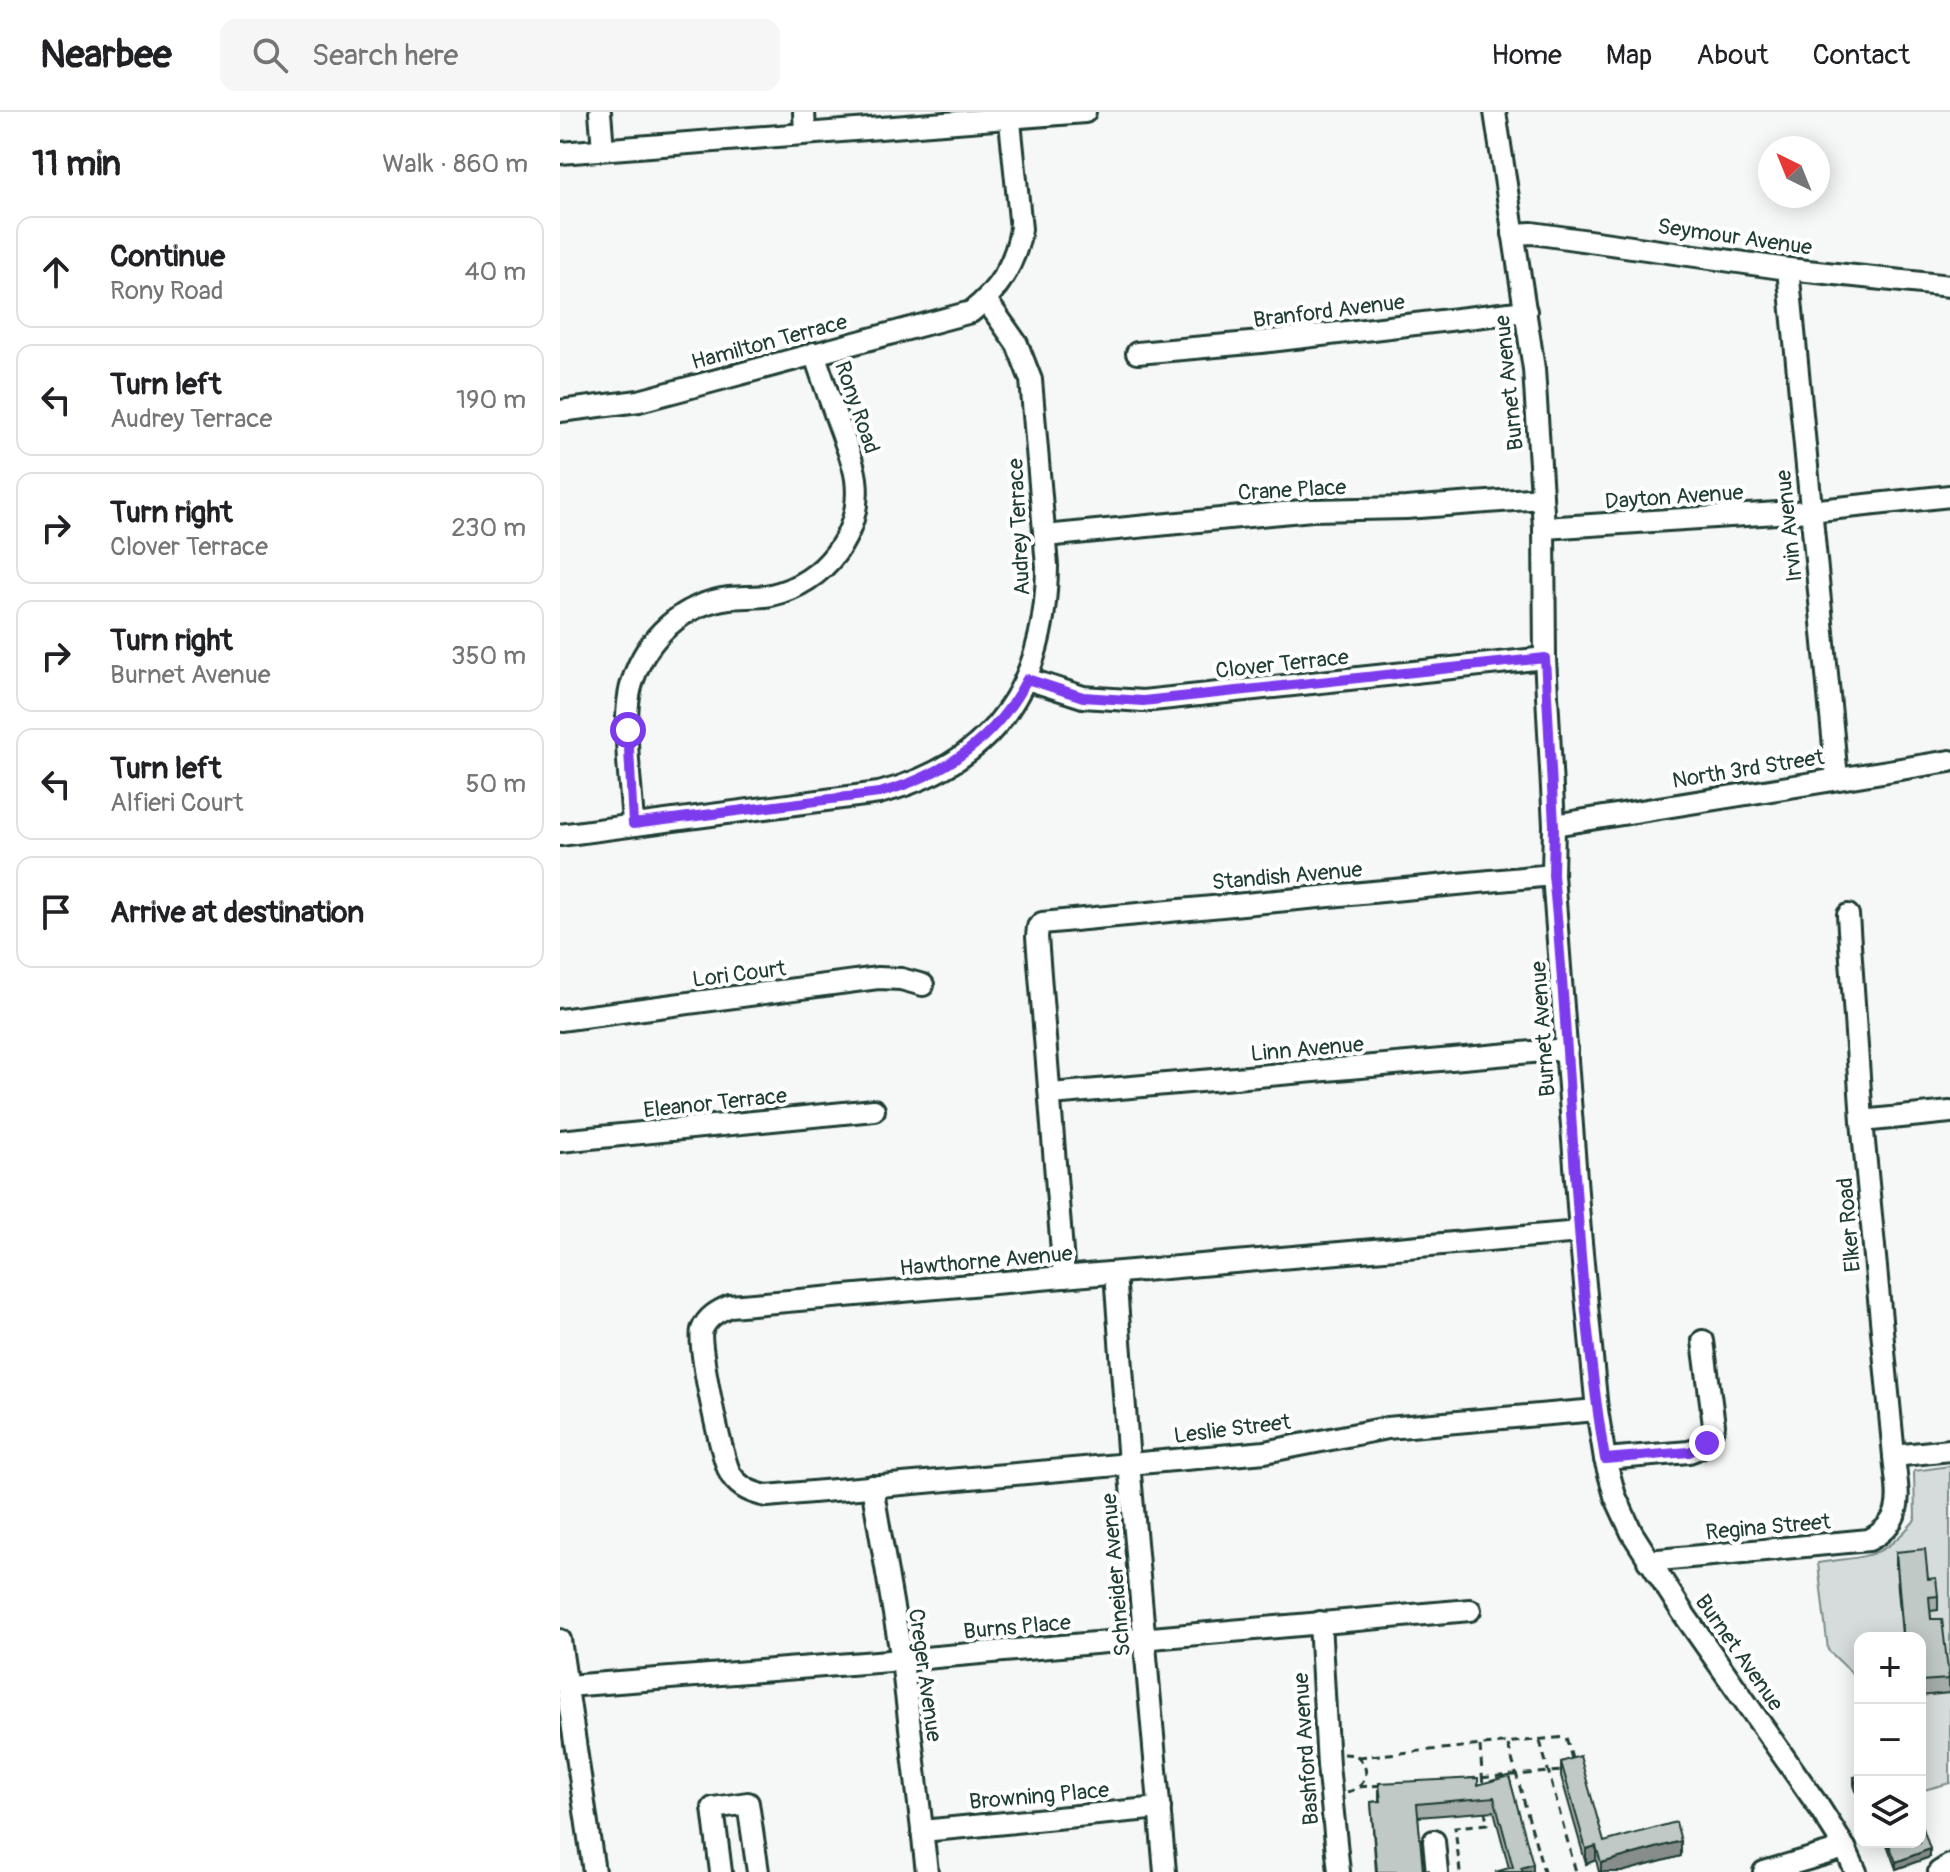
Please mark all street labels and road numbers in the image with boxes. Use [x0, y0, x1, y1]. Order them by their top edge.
street label: Seymour Avenue [1656, 212, 1814, 262]
street label: Branford Avenue [1252, 288, 1407, 334]
street label: Hamilton Terrace [688, 308, 850, 376]
street label: Burnet Avenue [1488, 314, 1530, 452]
street label: Rony Road [828, 357, 886, 457]
street label: Audrey Terrace [1001, 457, 1037, 596]
street label: Irvin Avenue [1769, 468, 1809, 583]
street label: Crane Place [1237, 473, 1347, 507]
street label: Dayton Avenue [1604, 478, 1744, 516]
street label: Clover Terrace [1214, 643, 1350, 685]
street label: North 3rd Street [1670, 743, 1826, 795]
street label: Standish Avenue [1211, 855, 1364, 897]
street label: Lori Court [691, 954, 788, 994]
street label: Burnet Avenue [1524, 960, 1562, 1098]
street label: Linn Avenue [1249, 1030, 1365, 1068]
street label: Eleanor Terrace [642, 1082, 788, 1124]
street label: Elker Road [1831, 1176, 1867, 1273]
street label: Hawthorne Avenue [898, 1239, 1074, 1283]
street label: Leslie Street [1172, 1408, 1292, 1450]
street label: Schneider Avenue [1095, 1492, 1137, 1658]
street label: Regina Street [1704, 1508, 1832, 1546]
street label: Burnet Avenue [1689, 1589, 1790, 1716]
street label: Creger Avenue [902, 1607, 948, 1744]
street label: Burns Place [962, 1608, 1072, 1646]
street label: Bashford Avenue [1287, 1672, 1325, 1826]
street label: Browning Place [968, 1776, 1110, 1816]

